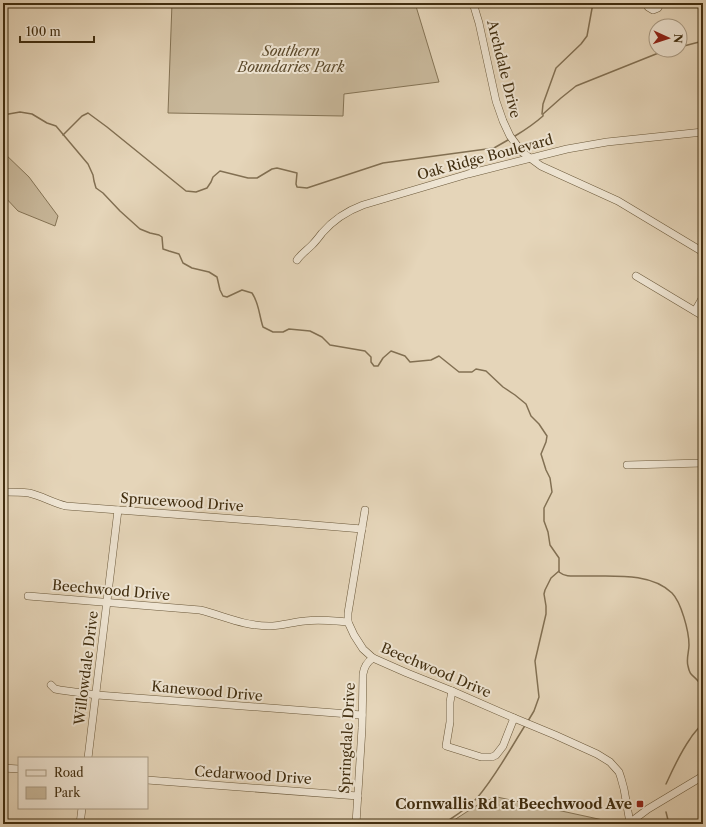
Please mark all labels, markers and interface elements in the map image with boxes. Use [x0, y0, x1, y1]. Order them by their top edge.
street label: Archdale Drive [483, 17, 525, 120]
scale bar [20, 18, 94, 44]
north arrow [648, 18, 688, 58]
text: 100 m [26, 24, 61, 39]
text: N [671, 33, 685, 44]
park label: Southern Boundaries Park [237, 42, 345, 76]
street label: Oak Ridge Boulevard [415, 130, 555, 184]
street label: Sprucewood Drive [120, 489, 244, 515]
street label: Beechwood Drive [51, 576, 171, 604]
street label: Willowdale Drive [70, 610, 102, 727]
street label: Beechwood Drive [378, 639, 494, 701]
street label: Kanewood Drive [151, 677, 264, 705]
street label: Springdale Drive [335, 682, 359, 794]
legend [18, 757, 148, 809]
street label: Cedarwood Drive [194, 762, 312, 788]
text: Road [54, 765, 84, 780]
text: Park [54, 785, 81, 800]
place label: Cornwallis Rd at Beechwood Ave [395, 795, 632, 813]
marker: Cornwallis Rd at Beechwood Ave [635, 799, 645, 809]

